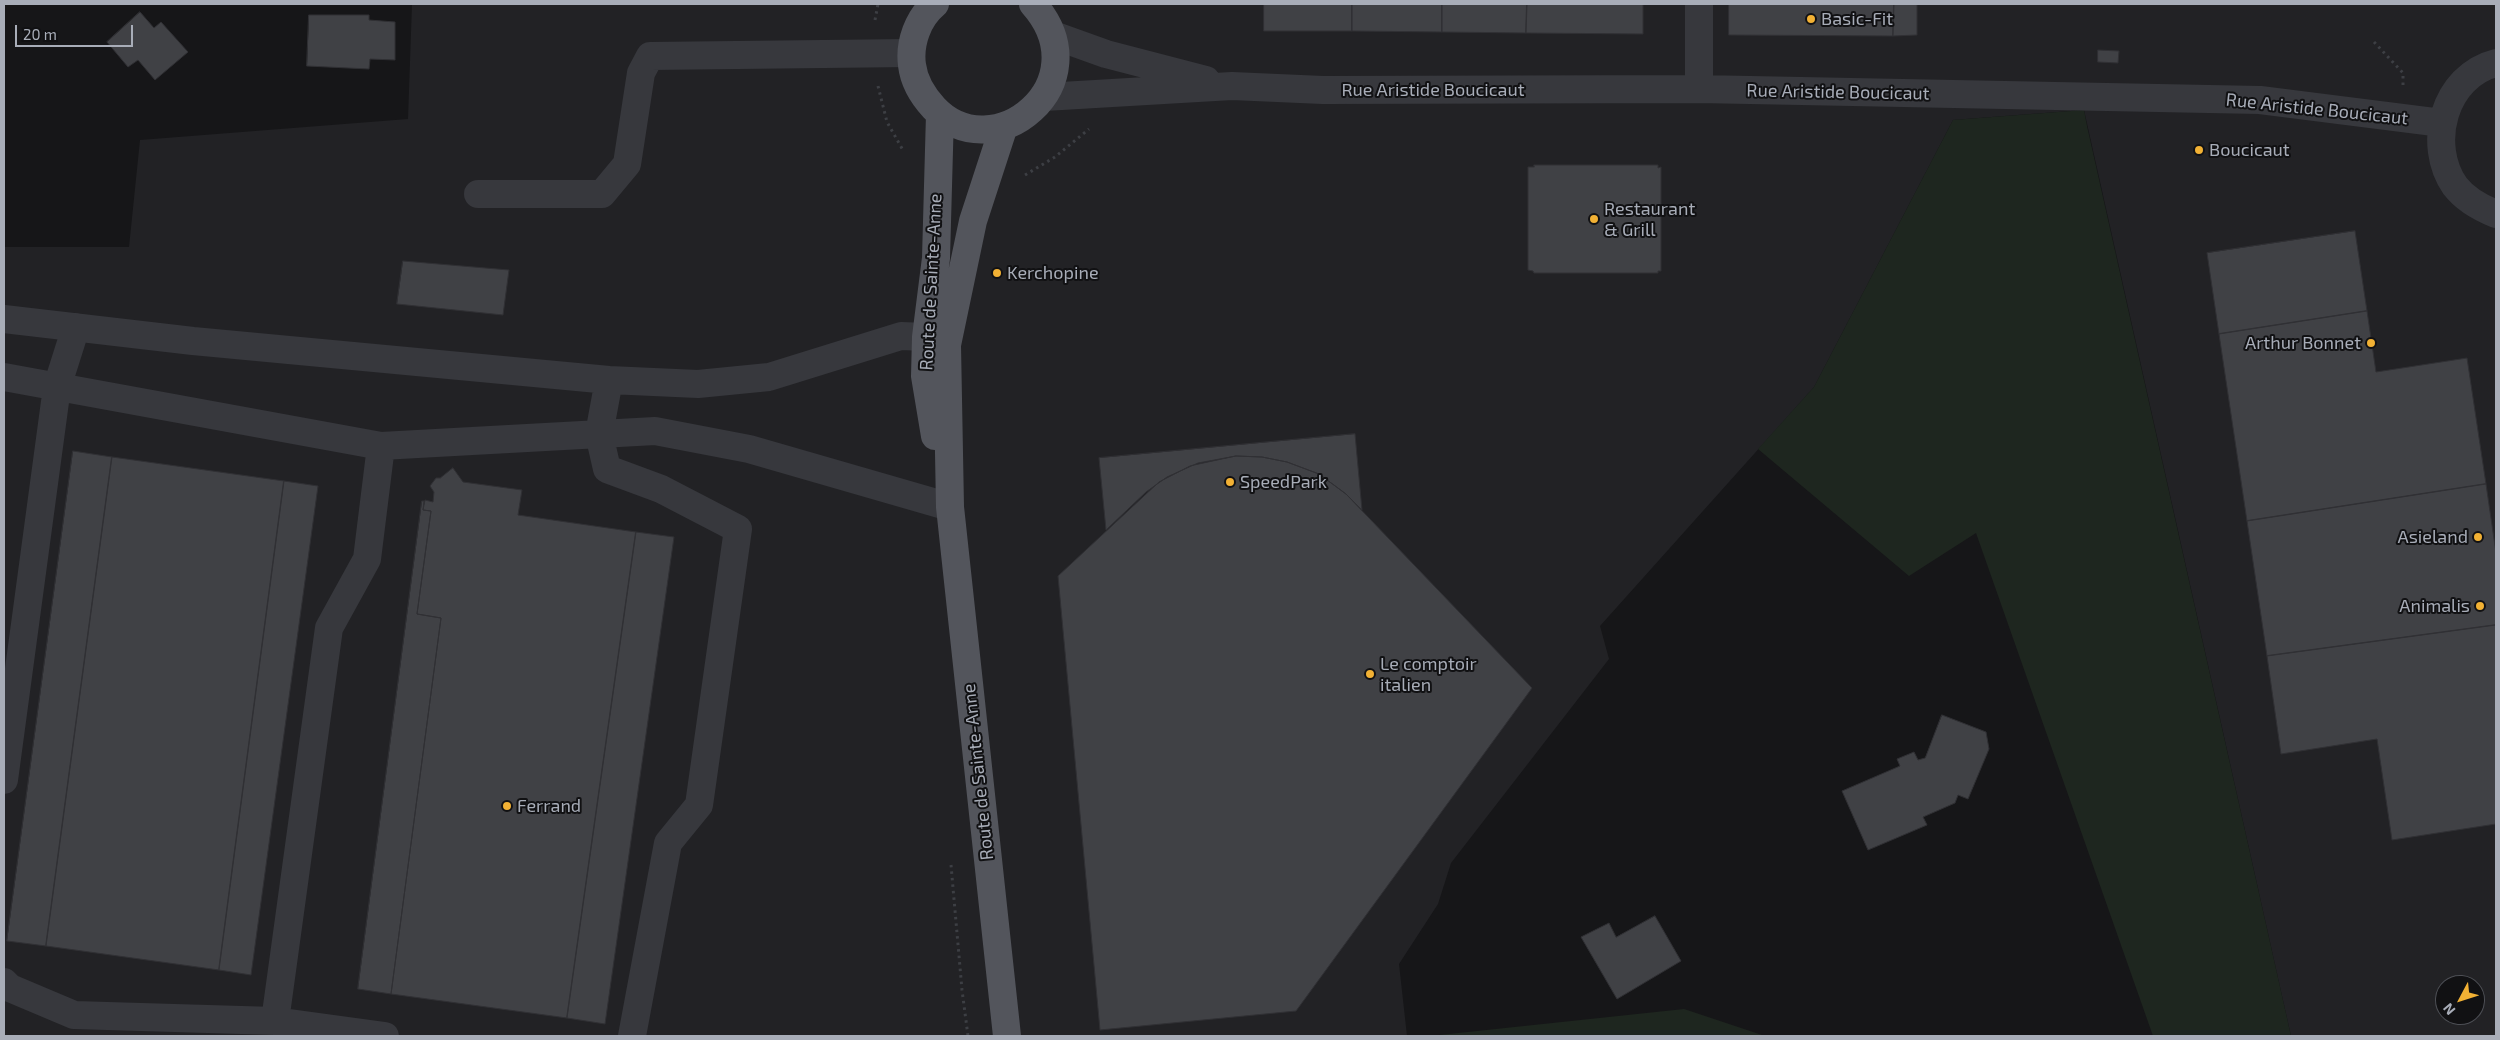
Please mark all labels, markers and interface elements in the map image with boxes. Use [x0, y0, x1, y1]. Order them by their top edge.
place label: Basic-Fit [1821, 8, 1893, 30]
marker: Basic-Fit [1805, 13, 1817, 25]
scale bar [18, 15, 135, 47]
text: 20 m [23, 25, 57, 43]
street label: Rue Aristide Boucicaut [1341, 79, 1525, 101]
street label: Rue Aristide Boucicaut [1746, 80, 1930, 104]
street label: Rue Aristide Boucicaut [2225, 89, 2409, 129]
place label: Boucicaut [2209, 139, 2290, 161]
marker: Boucicaut [2193, 144, 2205, 156]
street label: Route de Sainte-Anne [916, 193, 946, 371]
place label: Restaurant & Grill [1604, 198, 1695, 240]
marker: Restaurant & Grill [1588, 213, 1600, 225]
place label: Kerchopine [1007, 262, 1099, 284]
marker: Kerchopine [991, 267, 1003, 279]
place label: Arthur Bonnet [2245, 332, 2361, 354]
marker: Arthur Bonnet [2365, 337, 2377, 349]
place label: SpeedPark [1240, 471, 1327, 493]
marker: SpeedPark [1224, 476, 1236, 488]
place label: Asieland [2398, 526, 2468, 548]
marker: Asieland [2472, 531, 2484, 543]
place label: Animalis [2399, 595, 2470, 617]
marker: Animalis [2474, 600, 2486, 612]
place label: Le comptoir italien [1380, 653, 1477, 696]
marker: Le comptoir italien [1364, 668, 1376, 680]
street label: Route de Sainte-Anne [958, 683, 998, 861]
place label: Ferrand [517, 795, 581, 817]
marker: Ferrand [501, 800, 513, 812]
north arrow [2435, 975, 2485, 1025]
text: N [2439, 1000, 2459, 1019]

